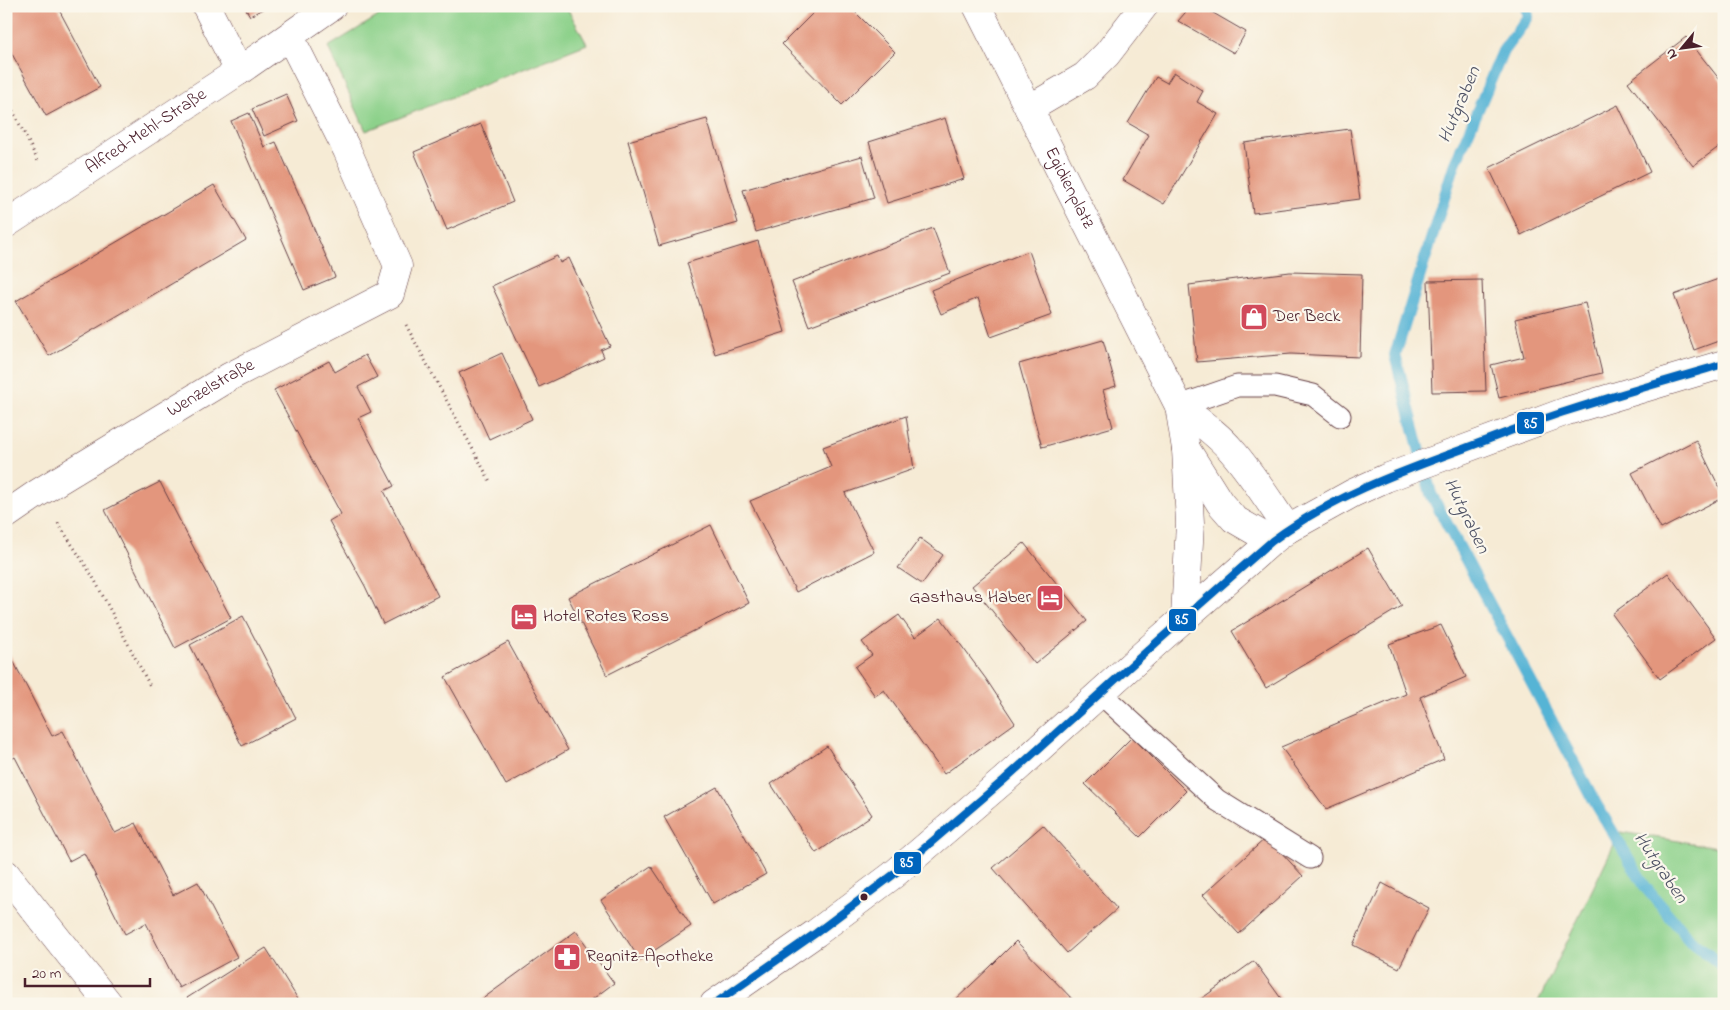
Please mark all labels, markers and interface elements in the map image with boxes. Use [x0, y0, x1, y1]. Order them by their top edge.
north arrow [1658, 22, 1708, 72]
text: N [1660, 44, 1683, 63]
water label: Hutgraben [1432, 62, 1489, 148]
street label: Alfred-Mehl-Straße [81, 82, 213, 181]
street label: Egidienplatz [1037, 143, 1101, 234]
shop icon: Der Beck [1239, 302, 1269, 332]
place label: Der Beck [1272, 304, 1341, 330]
street label: Wenzelstraße [162, 352, 260, 425]
line badge: 85 [1516, 411, 1545, 435]
text: 85 [1523, 414, 1538, 435]
water label: Hutgraben [1435, 474, 1496, 559]
hotel icon: Gasthaus Haber [1035, 583, 1065, 613]
place label: Gasthaus Haber [909, 585, 1031, 611]
hotel icon: Hotel Rotes Ross [509, 602, 539, 632]
place label: Hotel Rotes Ross [543, 604, 669, 630]
line badge: 85 [1168, 608, 1197, 632]
text: 85 [1174, 610, 1189, 631]
water label: Hutgraben [1625, 827, 1694, 910]
line badge: 85 [893, 851, 922, 875]
text: 85 [899, 853, 914, 874]
unlabelled marker [859, 892, 869, 902]
pharmacy icon: Regnitz-Apotheke [552, 942, 582, 972]
place label: Regnitz-Apotheke [586, 944, 714, 971]
scale bar [25, 955, 150, 987]
text: 20 m [32, 963, 62, 985]

